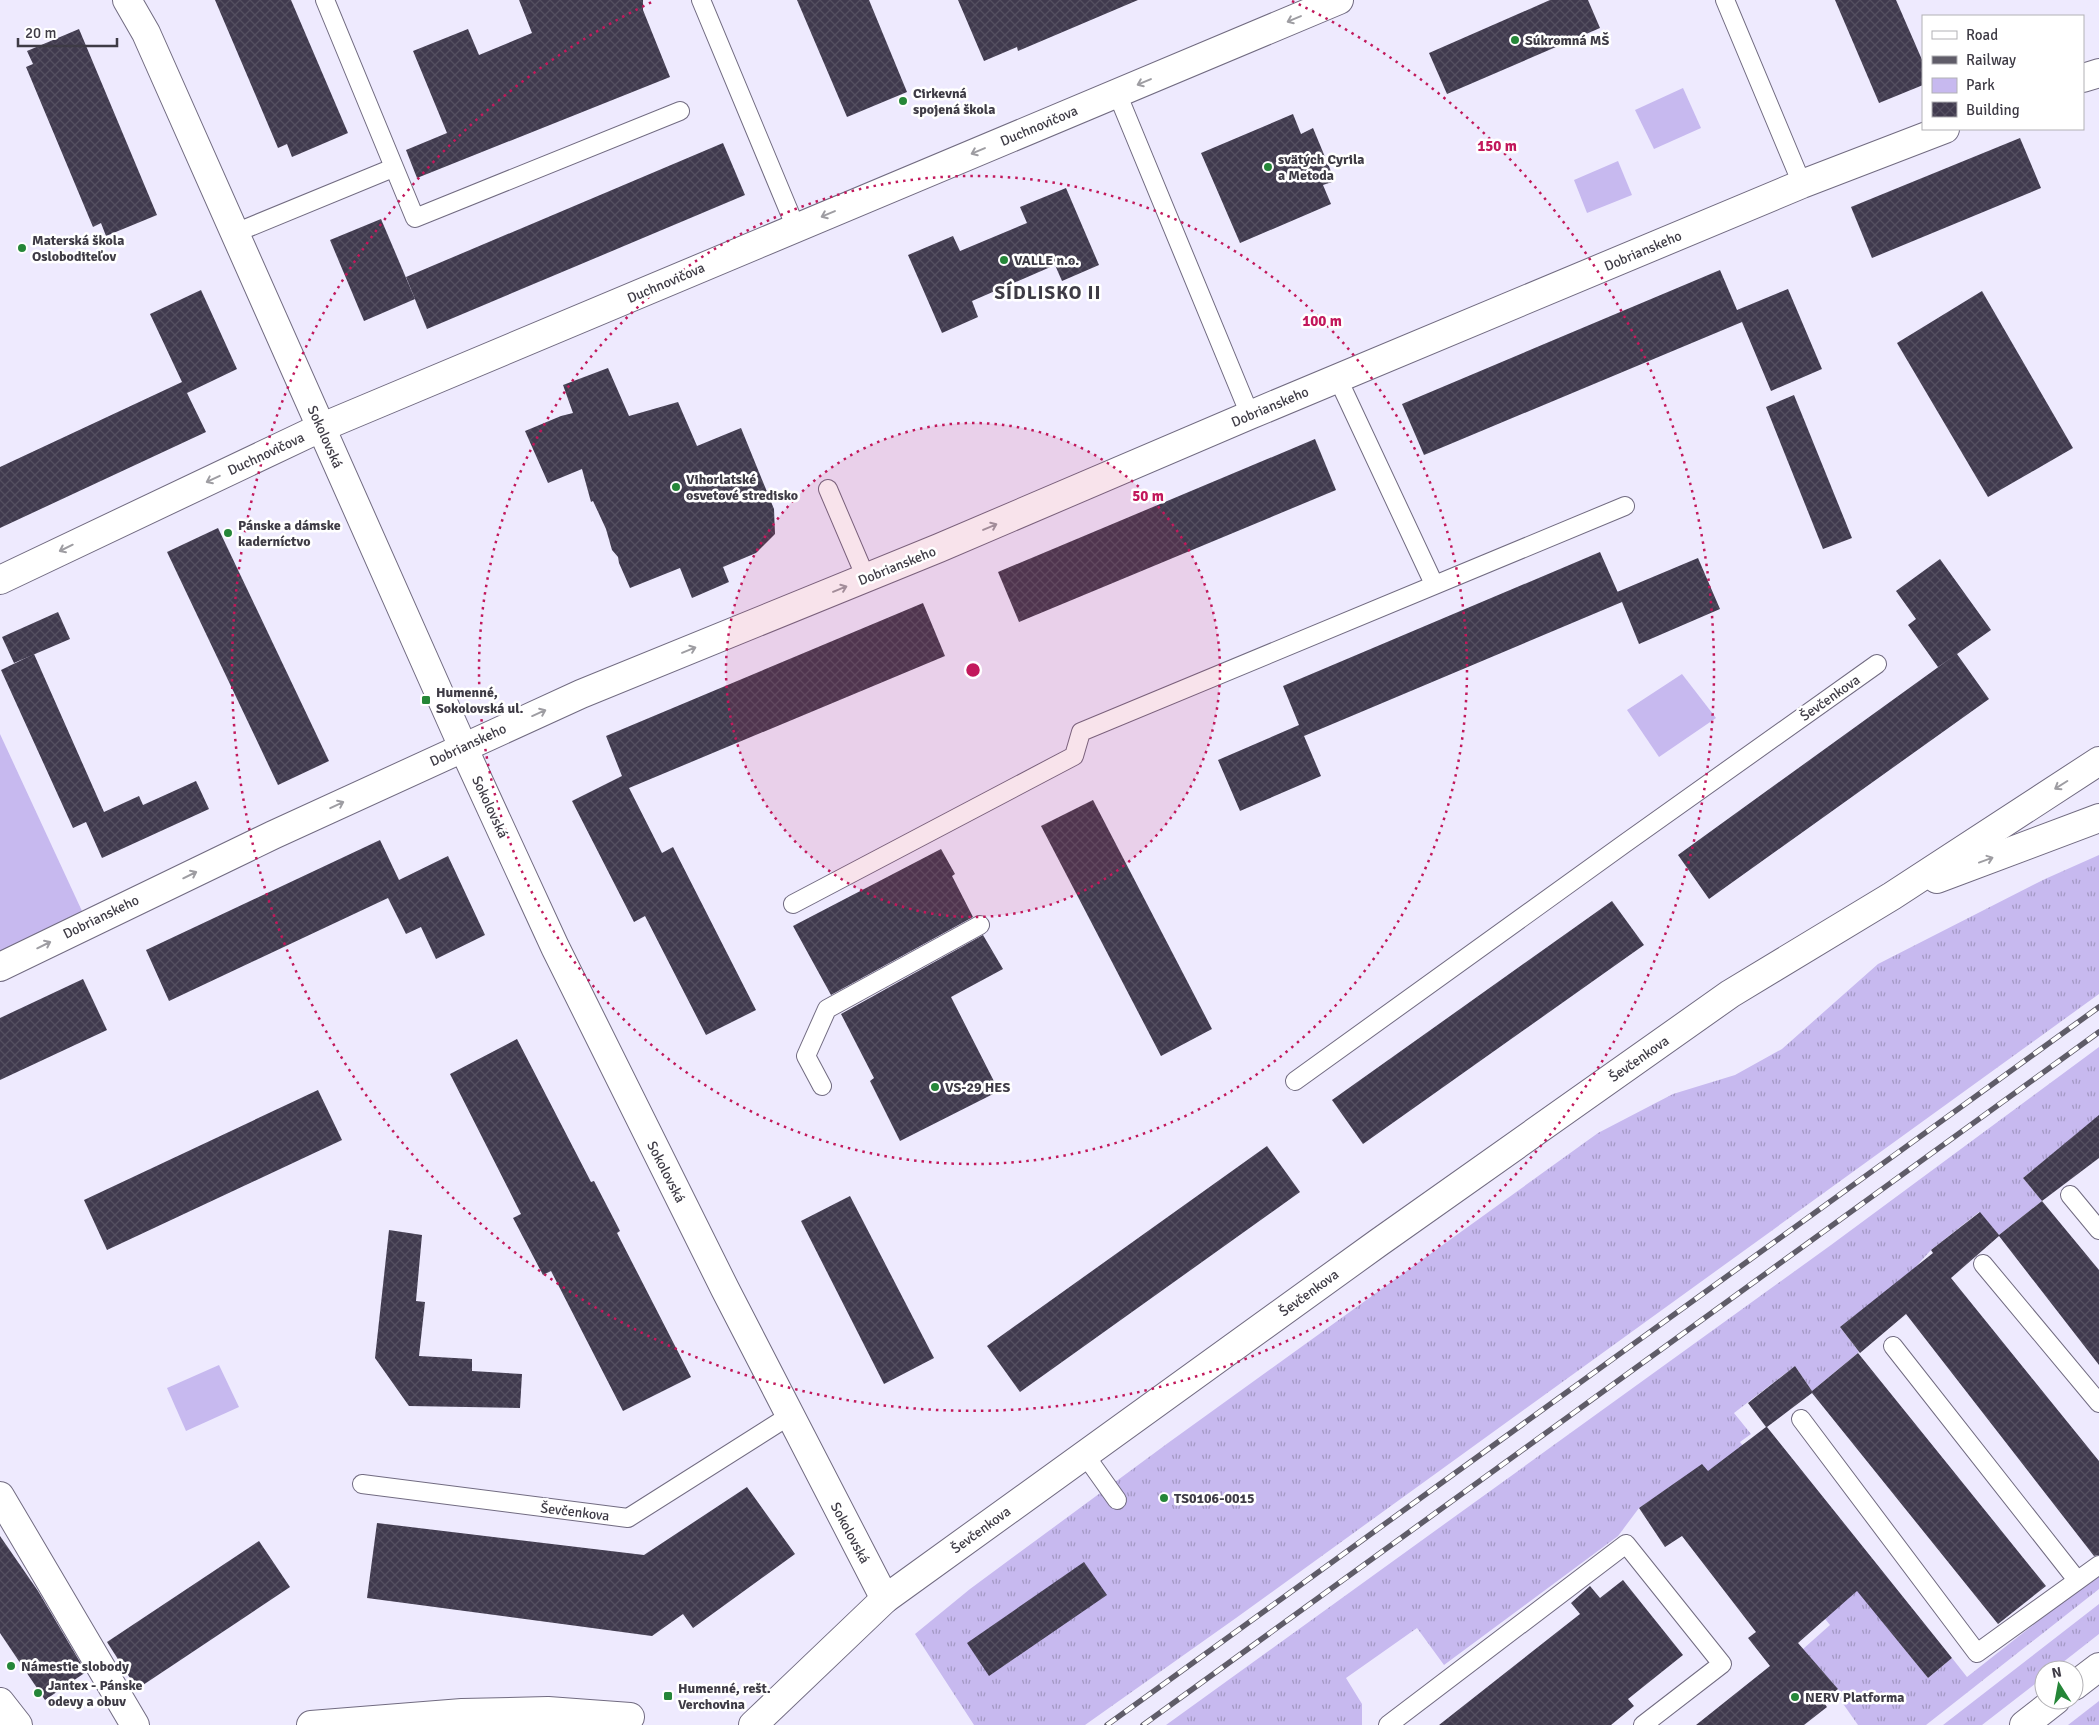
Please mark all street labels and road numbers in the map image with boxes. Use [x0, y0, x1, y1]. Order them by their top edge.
street label: Duchnovičova [998, 102, 1080, 150]
street label: Dobrianskeho [1602, 227, 1684, 275]
street label: Duchnovičova [625, 259, 707, 307]
street label: Dobrianskeho [1229, 383, 1311, 431]
street label: Sokolovská [304, 403, 346, 471]
street label: Duchnovičova [225, 429, 307, 479]
street label: Dobrianskeho [856, 543, 938, 589]
street label: Ševčenkova [1797, 671, 1863, 725]
street label: Dobrianskeho [427, 720, 509, 770]
street label: Sokolovská [468, 773, 512, 841]
street label: Dobrianskeho [60, 891, 142, 943]
street label: Ševčenkova [1606, 1032, 1672, 1086]
street label: Sokolovská [643, 1138, 689, 1206]
street label: Ševčenkova [1276, 1266, 1342, 1320]
street label: Ševčenkova [540, 1499, 610, 1525]
street label: Sokolovská [827, 1500, 873, 1566]
street label: Ševčenkova [948, 1503, 1014, 1557]

